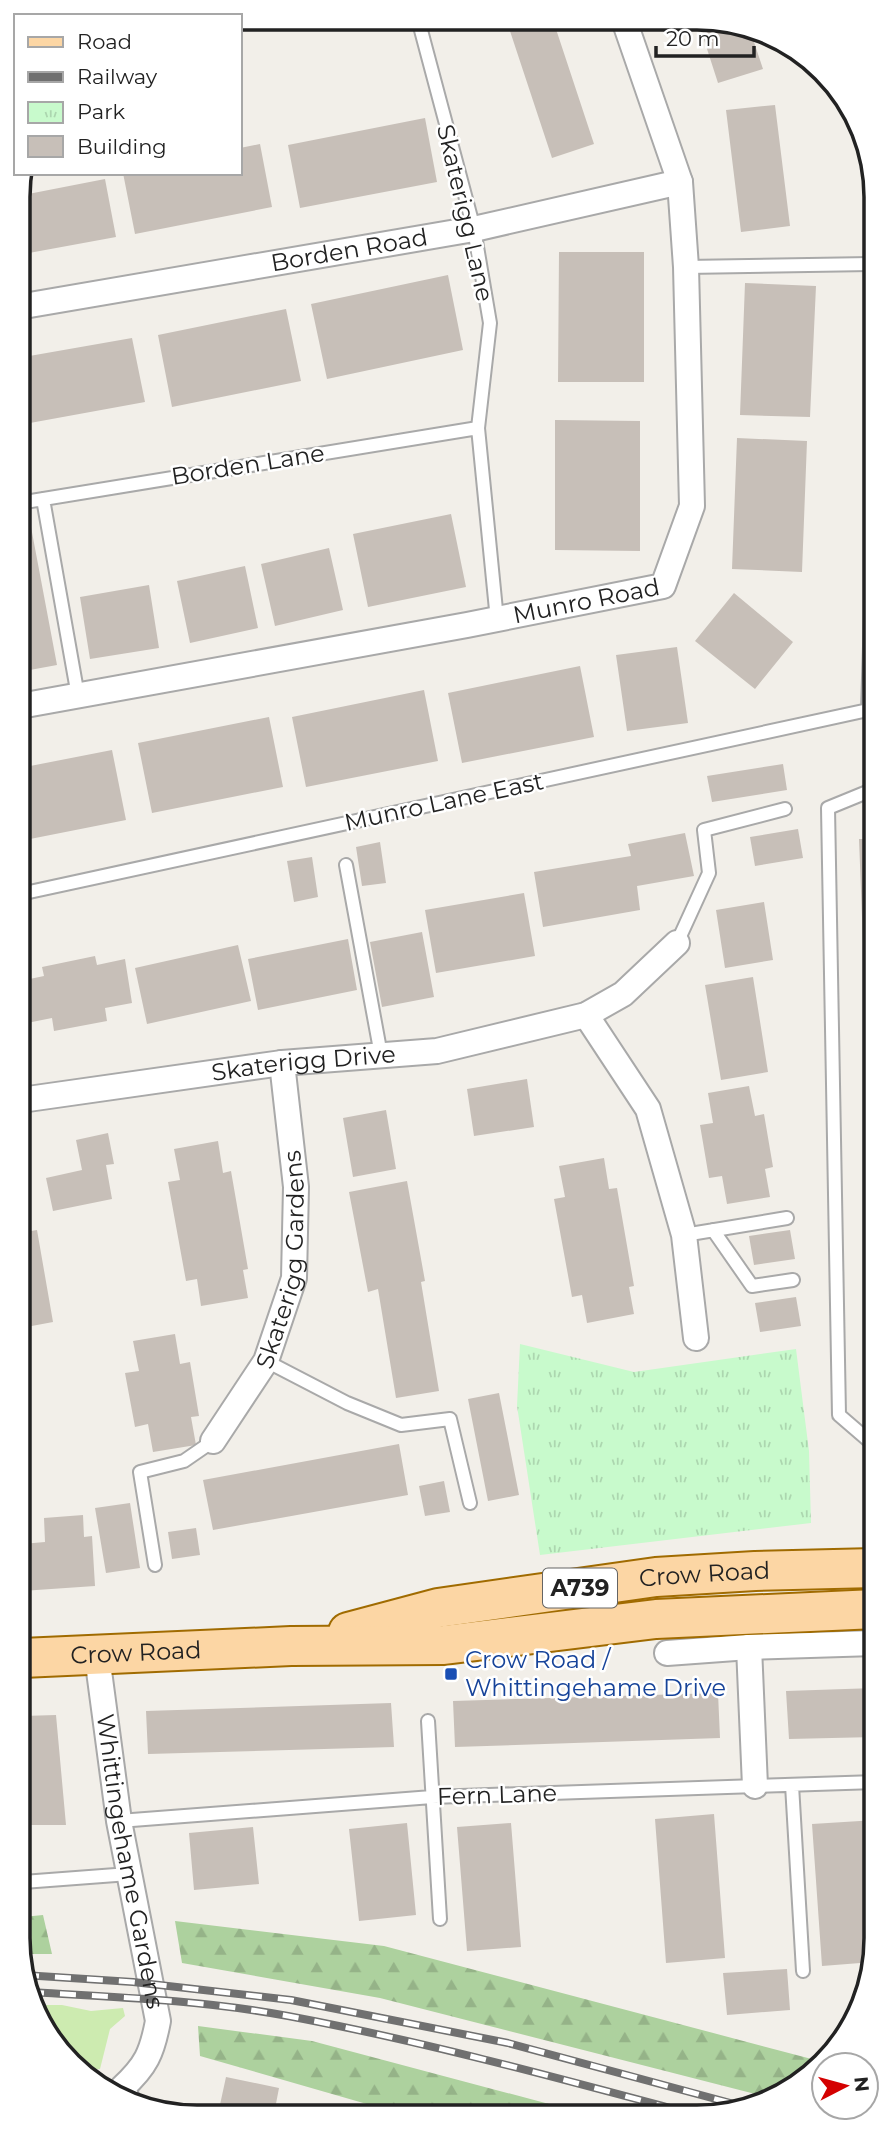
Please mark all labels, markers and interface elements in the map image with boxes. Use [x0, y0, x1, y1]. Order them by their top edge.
legend [14, 14, 242, 175]
scale bar [656, 14, 754, 58]
text: 20 m [666, 26, 720, 51]
text: Road [77, 29, 132, 54]
text: Railway [77, 64, 158, 89]
text: Park [77, 99, 125, 124]
street label: Skaterigg Lane [431, 121, 500, 304]
text: Building [77, 134, 167, 159]
street label: Borden Road [268, 222, 430, 278]
street label: Borden Lane [169, 438, 327, 491]
street label: Munro Road [511, 572, 662, 629]
street label: Munro Lane East [342, 766, 546, 837]
street label: Skaterigg Drive [210, 1039, 397, 1087]
street label: Skaterigg Gardens [249, 1149, 311, 1372]
street label: Crow Road [637, 1556, 770, 1593]
road number: A739 [543, 1568, 617, 1608]
street label: Crow Road [70, 1635, 202, 1670]
place label: Crow Road / Whittingehame Drive [465, 1645, 726, 1702]
marker: Crow Road / Whittingehame Drive [443, 1666, 459, 1682]
street label: Whittingehame Gardens [91, 1712, 170, 2011]
street label: Fern Lane [436, 1778, 558, 1811]
north arrow [810, 2051, 880, 2121]
text: N [849, 2075, 874, 2093]

